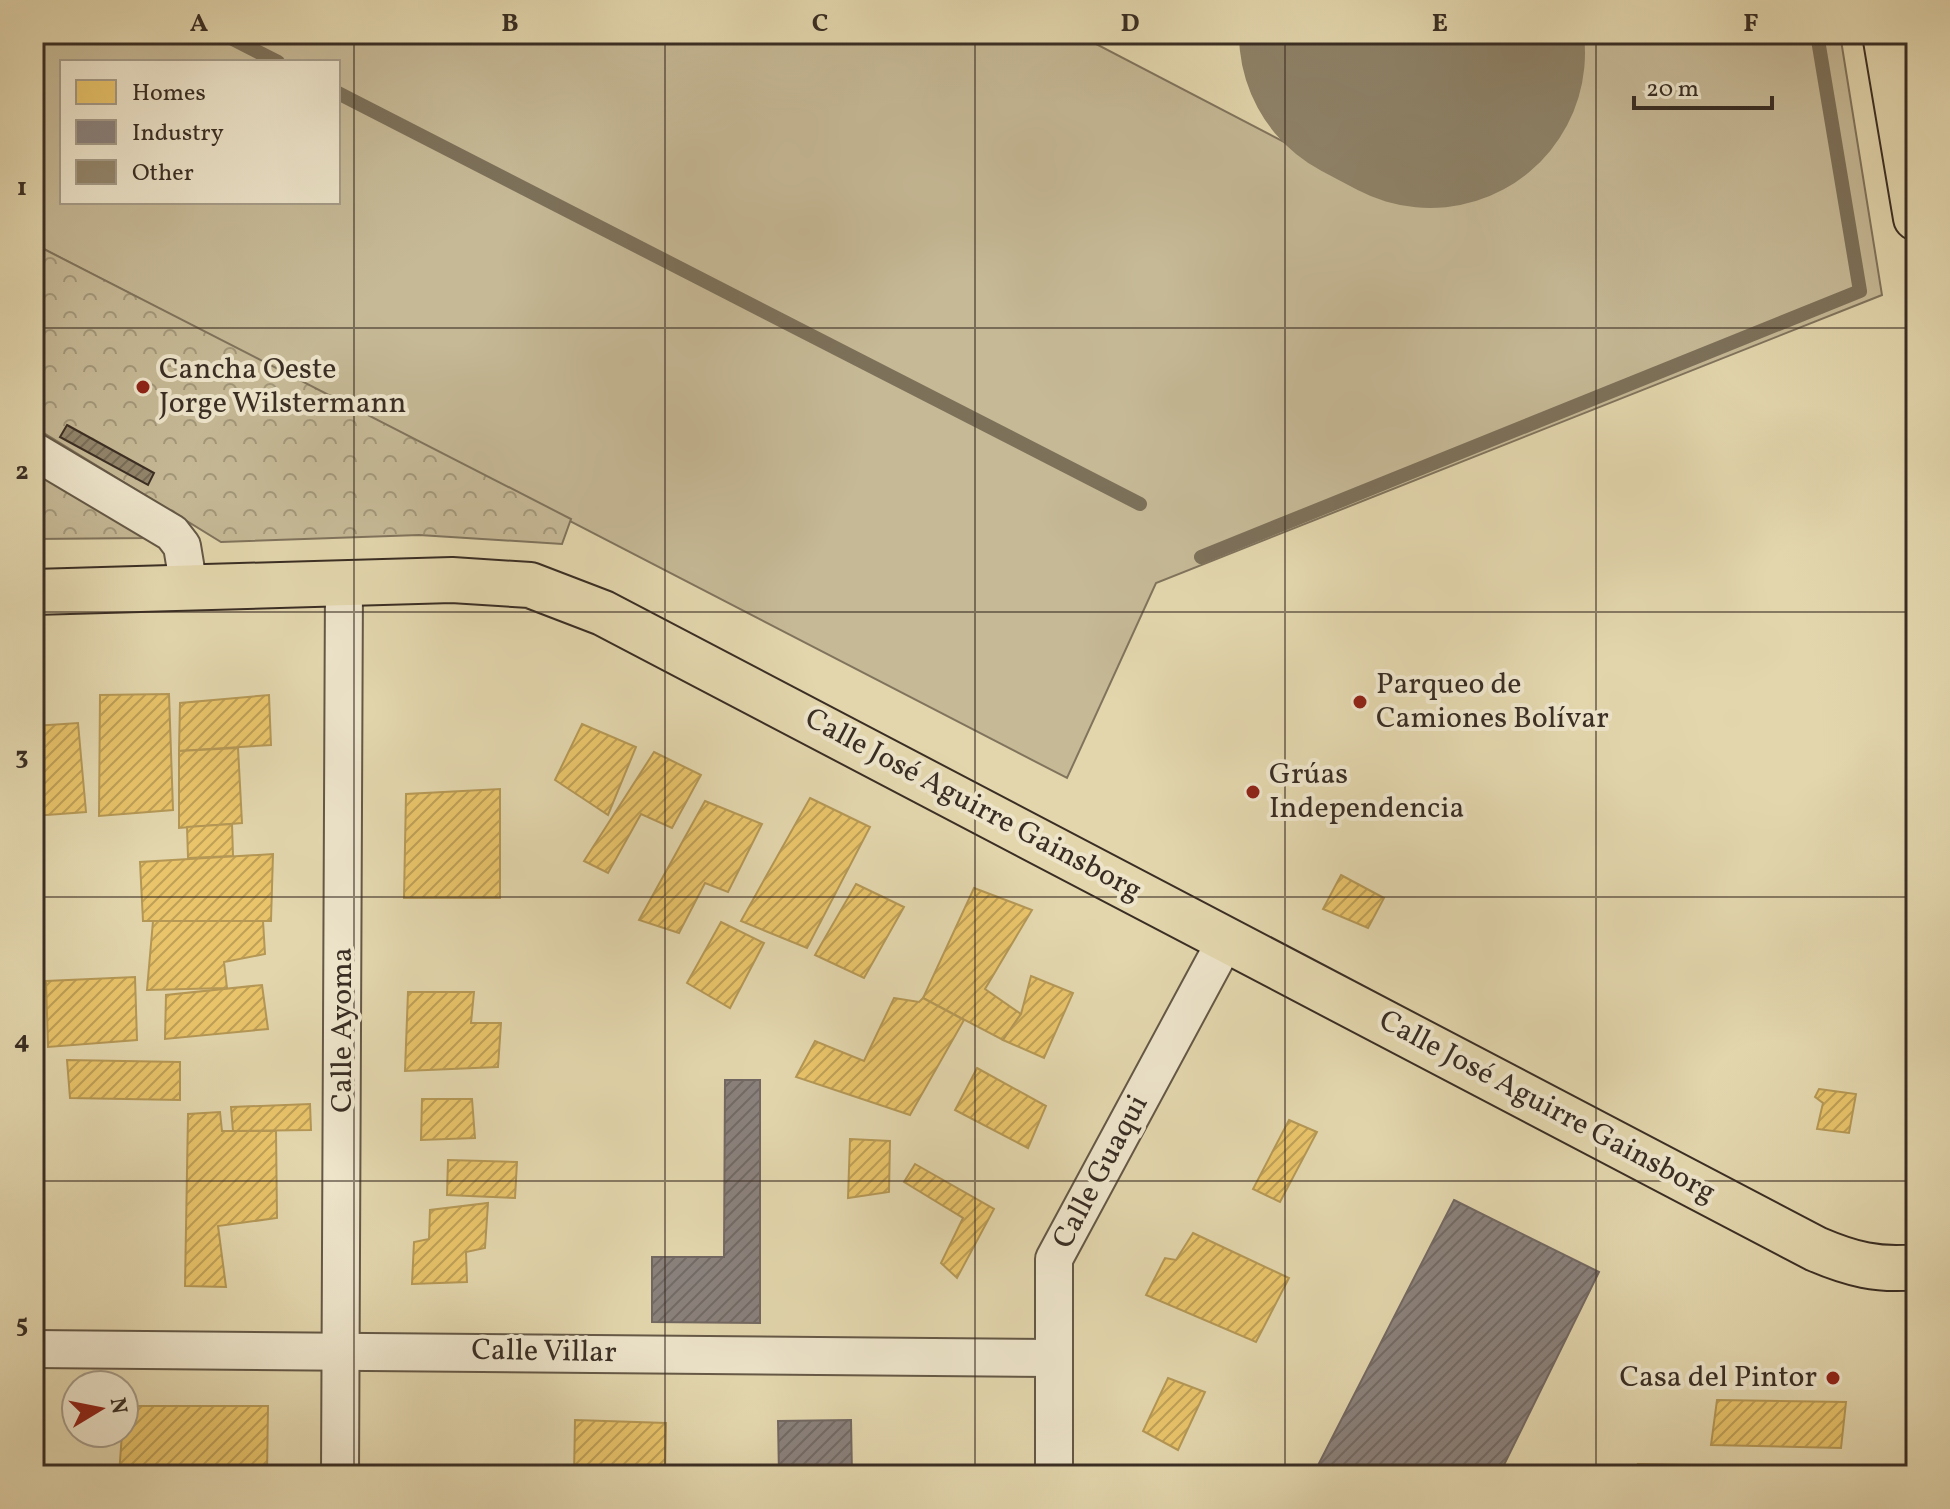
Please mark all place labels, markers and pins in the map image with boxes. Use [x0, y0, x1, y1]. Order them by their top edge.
place label: Cancha Oeste Jorge Wilstermann [159, 349, 406, 425]
marker: Cancha Oeste Jorge Wilstermann [134, 378, 152, 396]
place label: Parqueo de Camiones Bolívar [1376, 664, 1609, 740]
marker: Parqueo de Camiones Bolívar [1351, 693, 1369, 711]
place label: Grúas Independencia [1269, 754, 1464, 830]
marker: Grúas Independencia [1244, 783, 1262, 801]
place label: Casa del Pintor [1619, 1357, 1817, 1399]
marker: Casa del Pintor [1824, 1369, 1842, 1387]

